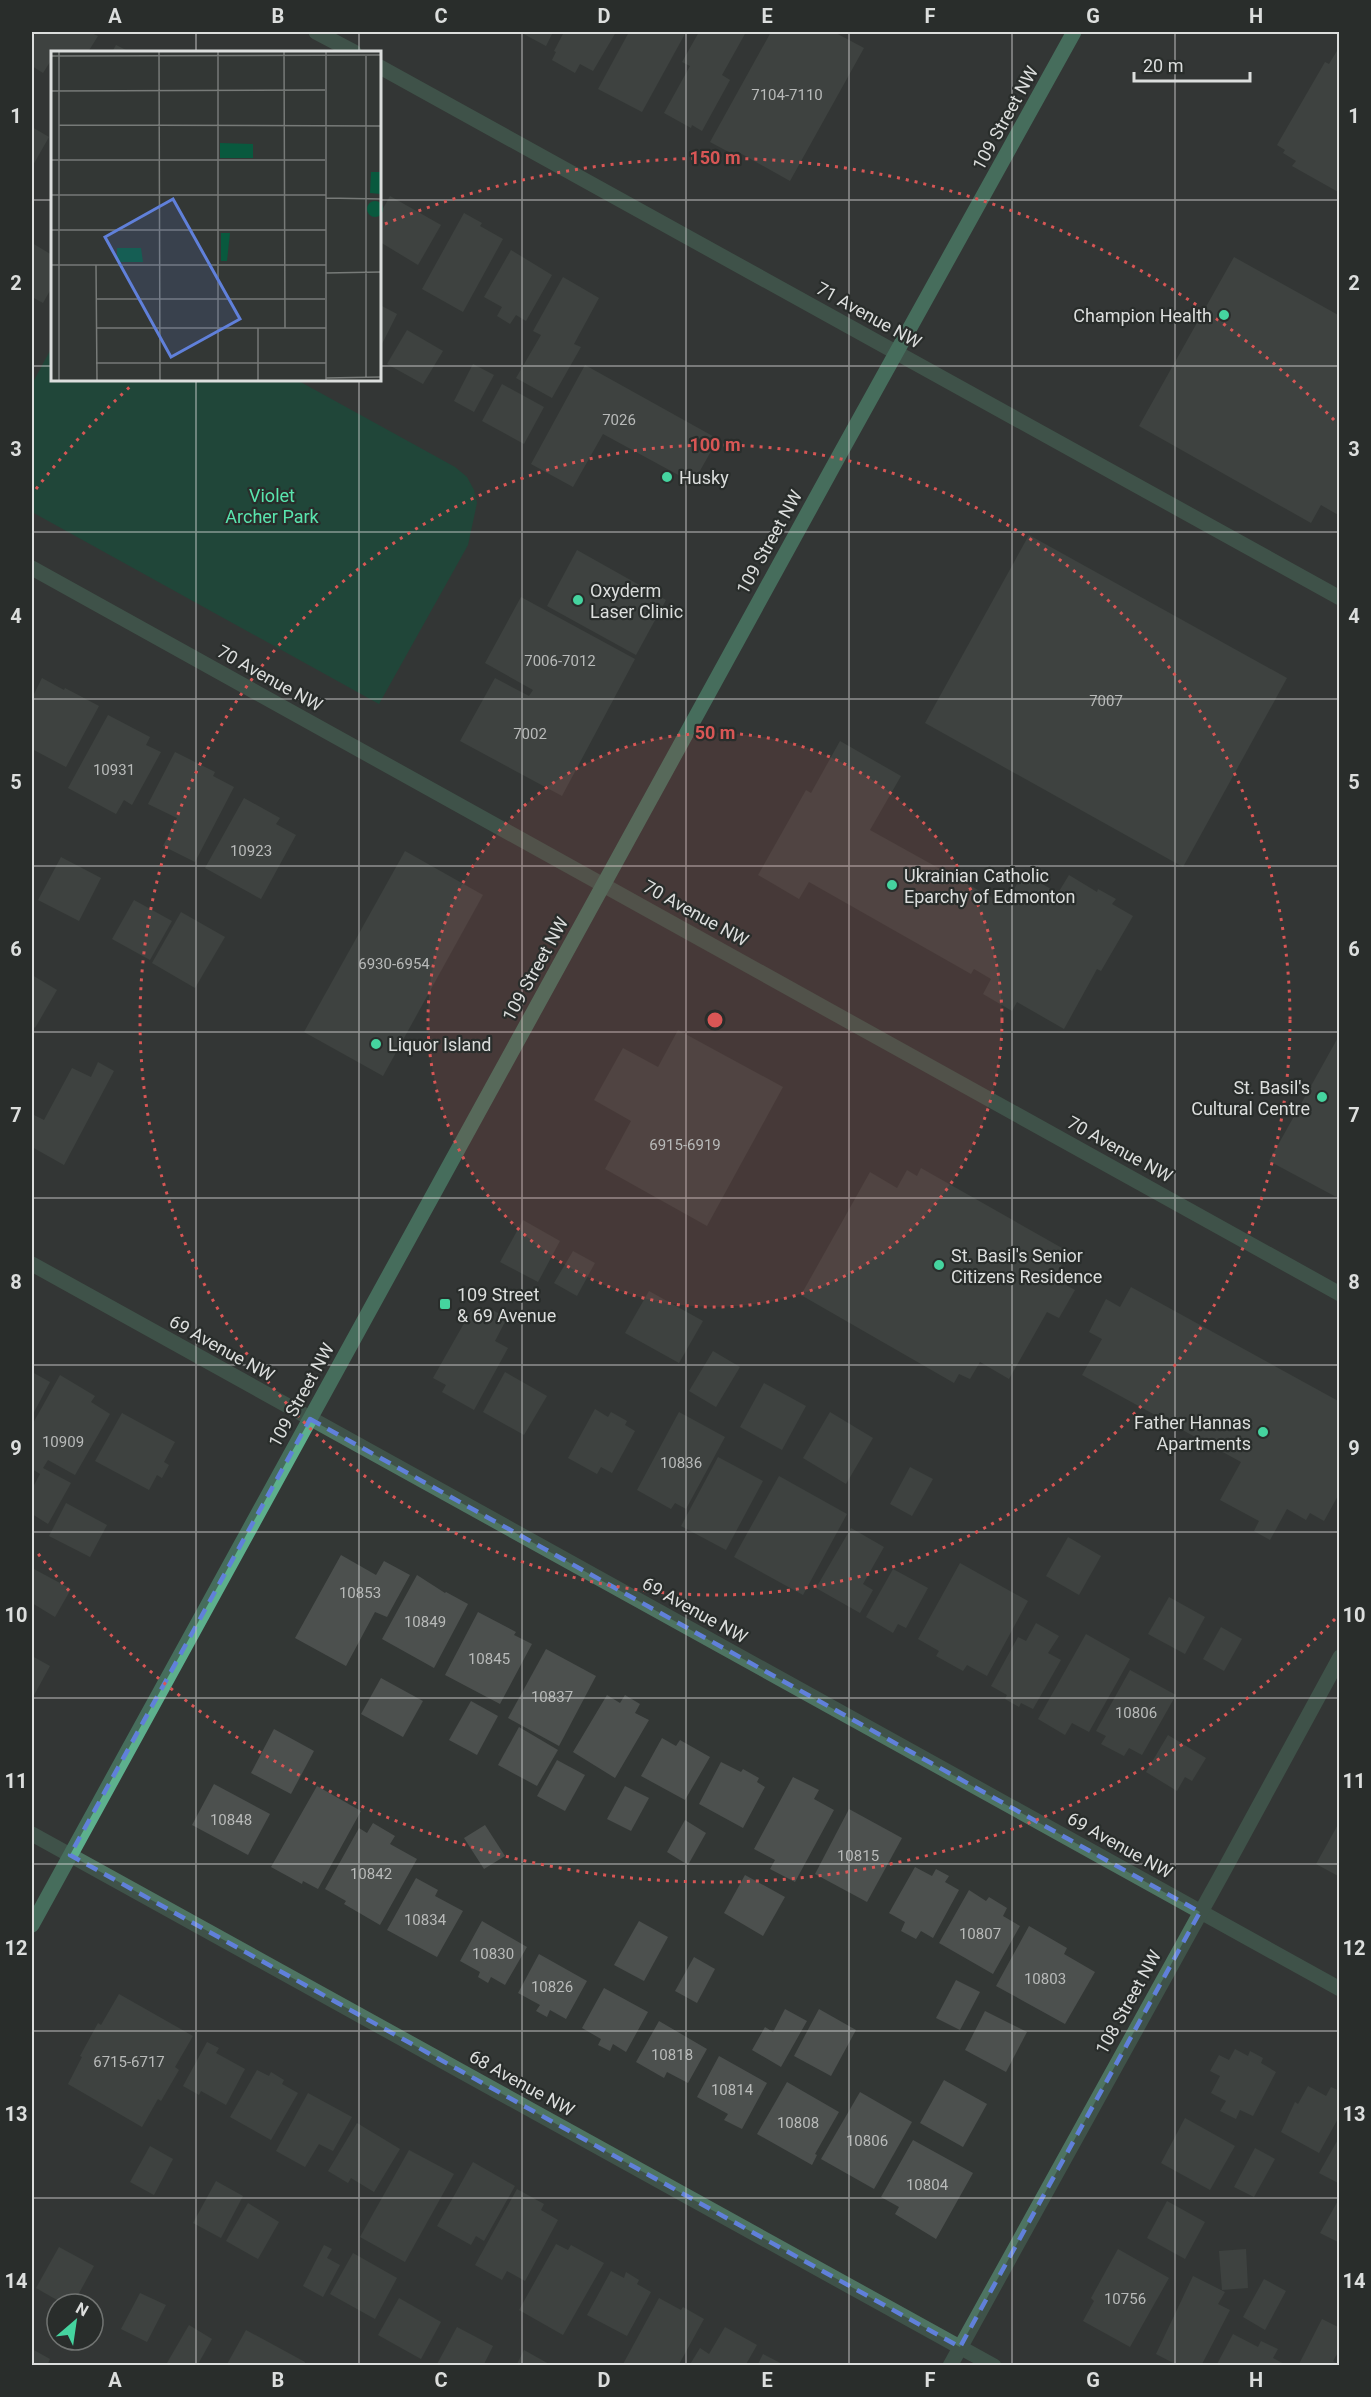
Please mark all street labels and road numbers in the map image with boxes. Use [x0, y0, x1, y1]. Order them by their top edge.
street label: 109 Street NW [968, 62, 1042, 174]
street label: 71 Avenue NW [813, 277, 925, 353]
street label: 109 Street NW [732, 486, 806, 598]
street label: 70 Avenue NW [214, 640, 326, 716]
street label: 70 Avenue NW [640, 875, 752, 951]
street label: 109 Street NW [498, 913, 572, 1025]
street label: 70 Avenue NW [1064, 1111, 1176, 1187]
street label: 69 Avenue NW [166, 1310, 278, 1386]
street label: 109 Street NW [264, 1339, 338, 1451]
street label: 69 Avenue NW [639, 1572, 751, 1648]
street label: 69 Avenue NW [1064, 1807, 1176, 1883]
street label: 108 Street NW [1091, 1946, 1165, 2058]
street label: 68 Avenue NW [466, 2045, 578, 2121]

